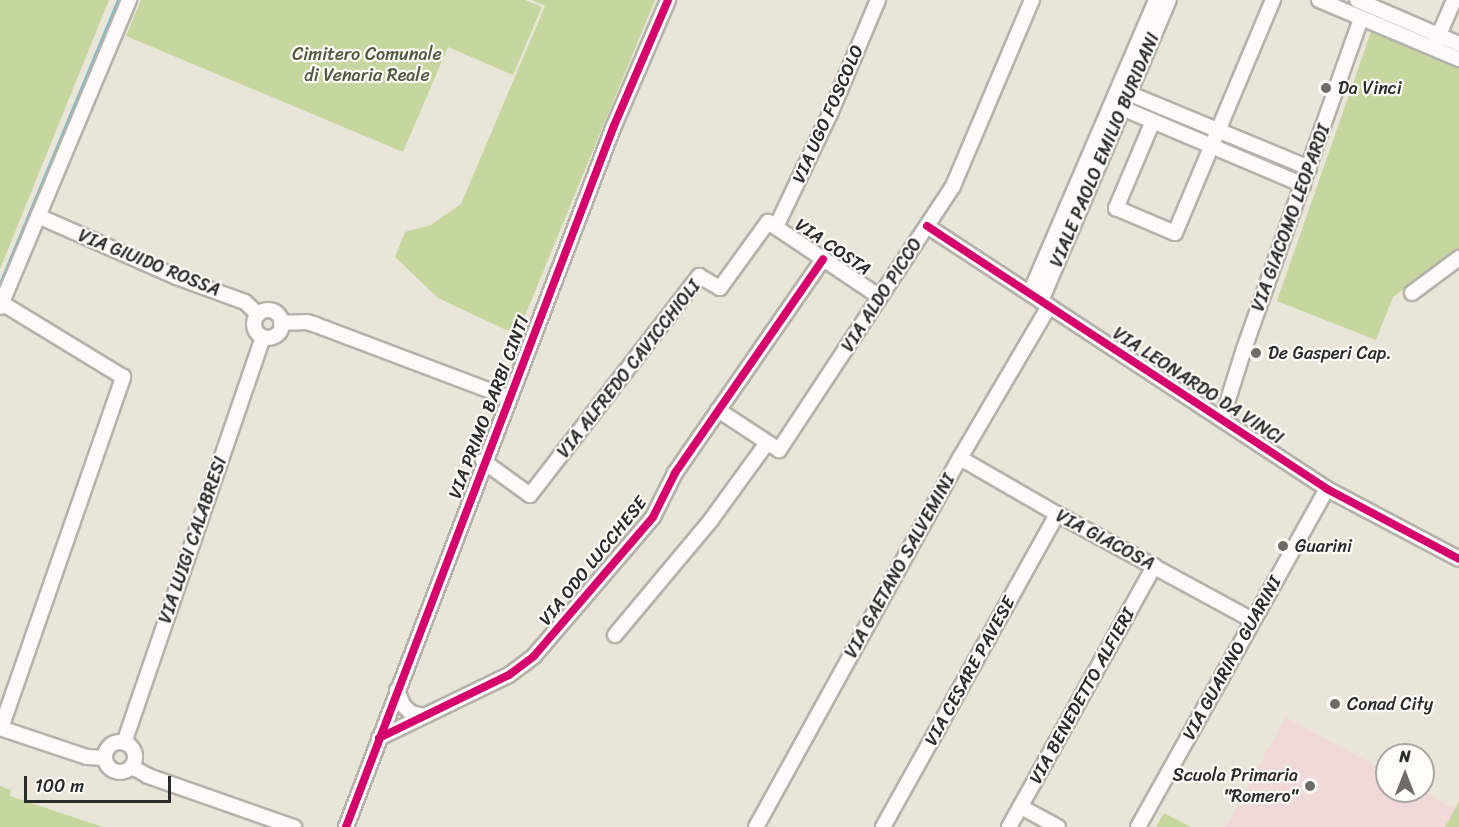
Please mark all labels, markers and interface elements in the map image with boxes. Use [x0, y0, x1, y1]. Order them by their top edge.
street label: VIALE PAOLO EMILIO BURIDANI [1046, 30, 1164, 270]
street label: VIA UGO FOSCOLO [788, 42, 868, 186]
park label: Cimitero Comunale di Venaria Reale [292, 44, 442, 86]
place label: Da Vinci [1338, 77, 1402, 99]
marker: Da Vinci [1319, 81, 1333, 95]
street label: VIA GIACOMO LEOPARDI [1247, 121, 1335, 315]
street label: VIA COSTA [791, 214, 875, 280]
street label: VIA GIUIDO ROSSA [74, 224, 224, 302]
street label: VIA ALDO PICCO [837, 233, 927, 357]
street label: VIA ALFREDO CAVICCHIOLI [554, 277, 704, 461]
street label: VIA PRIMO BARBI CINTI [444, 312, 534, 502]
street label: VIA LEONARDO DA VINCI [1108, 322, 1288, 450]
place label: De Gasperi Cap. [1268, 342, 1392, 364]
marker: De Gasperi Cap. [1249, 346, 1263, 360]
street label: VIA LUIGI CALABRESI [154, 454, 232, 626]
street label: VIA GAETANO SALVEMINI [840, 470, 960, 662]
street label: VIA ODO LUCCHESE [535, 492, 651, 630]
street label: VIA GIACOSA [1052, 505, 1158, 575]
place label: Guarini [1295, 535, 1352, 557]
marker: Guarini [1276, 539, 1290, 553]
street label: VIA GUARINO GUARINI [1178, 572, 1286, 744]
street label: VIA CESARE PAVESE [921, 594, 1019, 748]
street label: VIA BENEDETTO ALFIERI [1025, 604, 1139, 788]
place label: Conad City [1347, 693, 1434, 715]
marker: Conad City [1328, 697, 1342, 711]
text: N [1399, 742, 1411, 771]
north arrow [1375, 743, 1435, 803]
scale bar [27, 764, 174, 802]
place label: Scuola Primaria "Romero" [1173, 765, 1298, 808]
text: 100 m [35, 770, 84, 802]
marker: Scuola Primaria "Romero" [1303, 779, 1317, 793]

